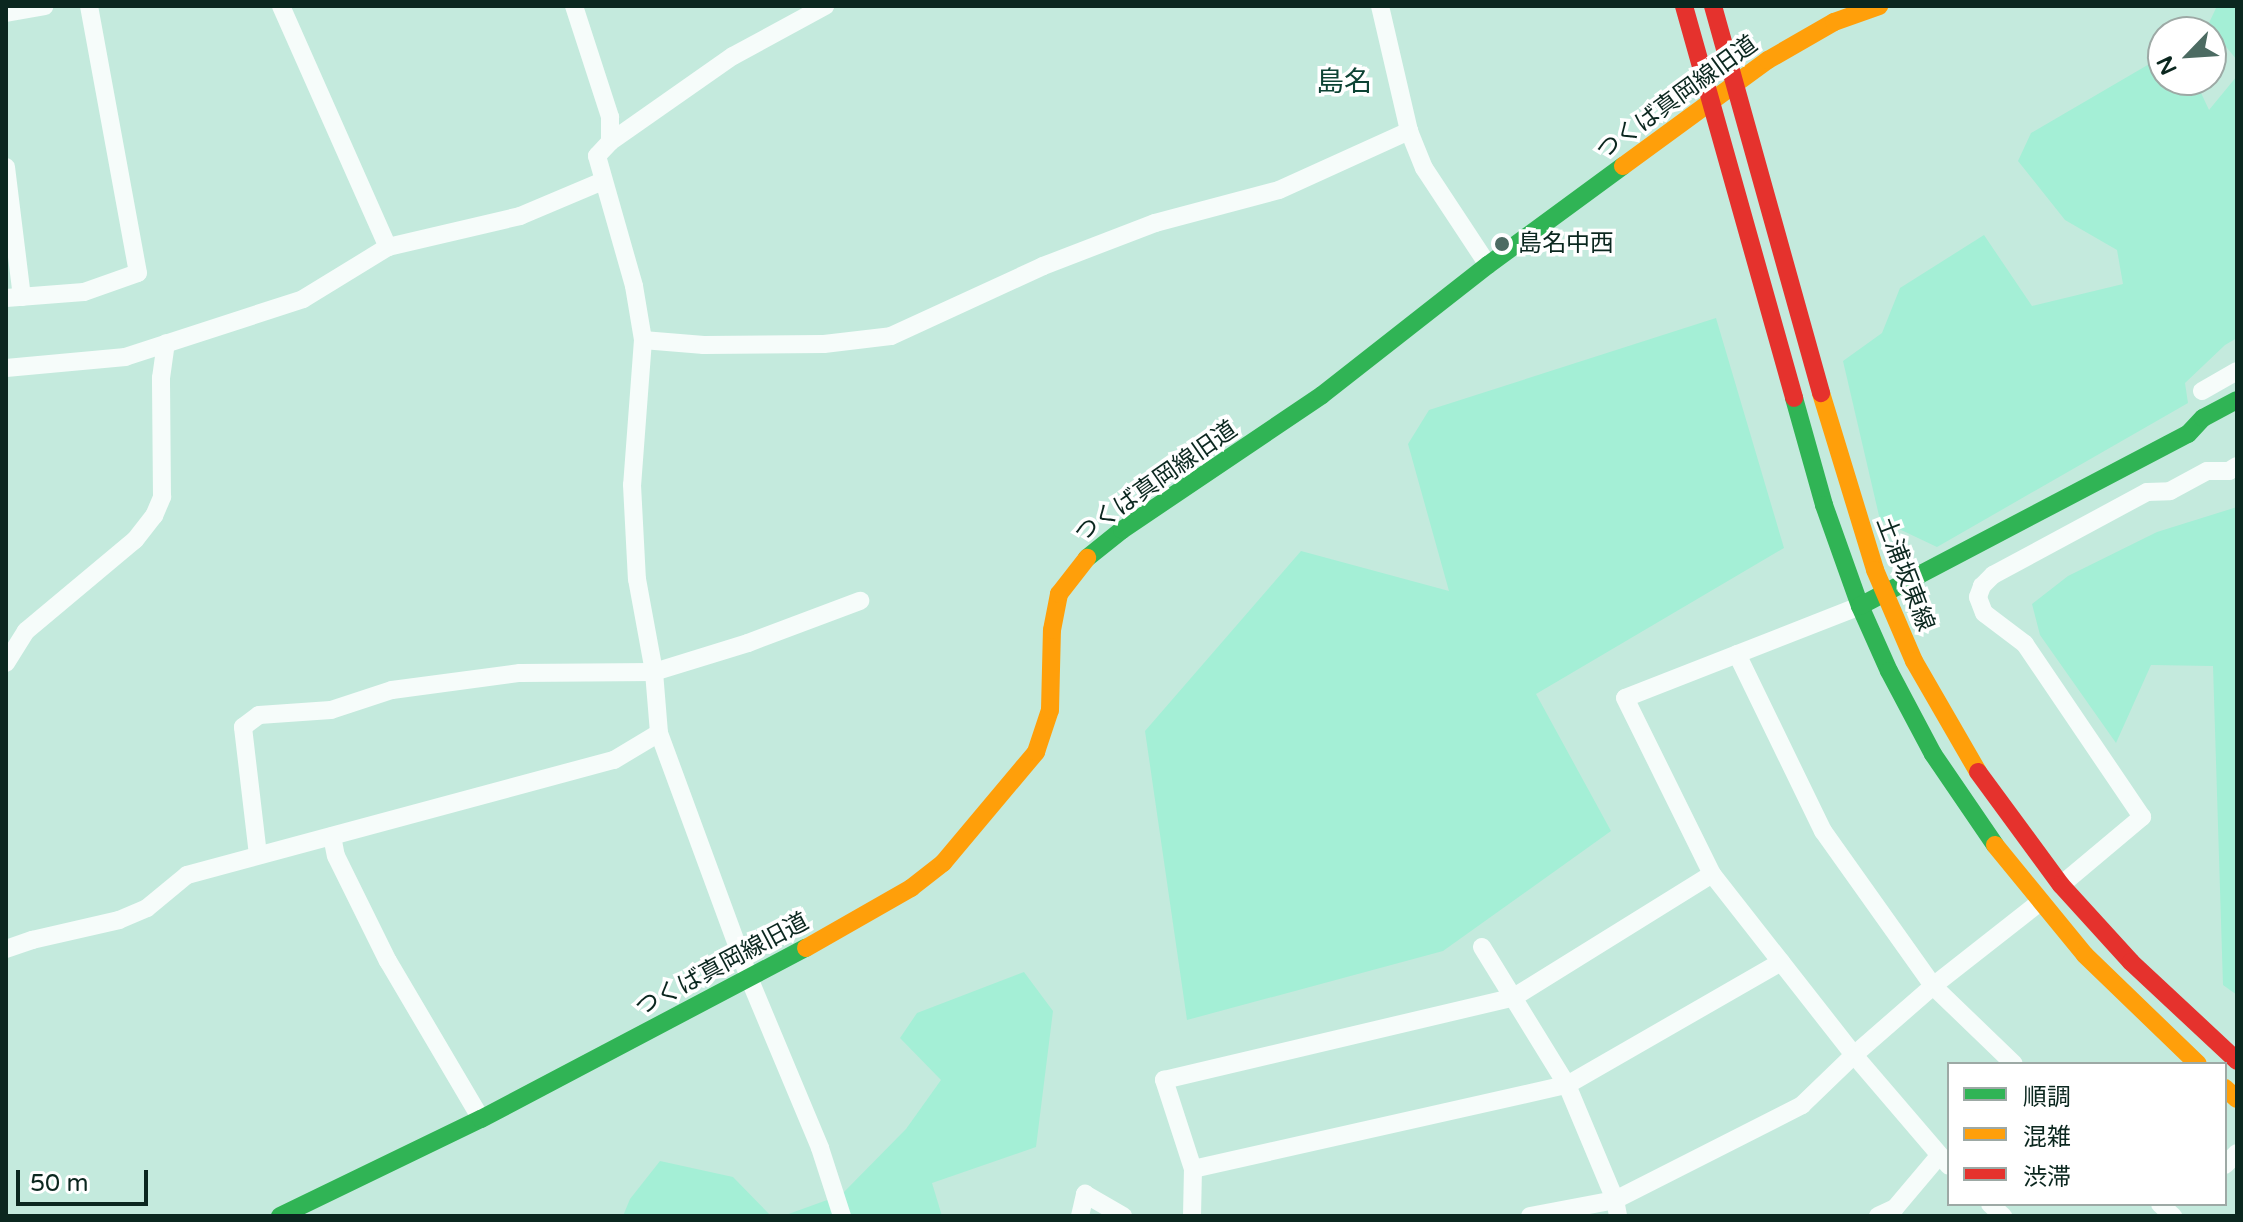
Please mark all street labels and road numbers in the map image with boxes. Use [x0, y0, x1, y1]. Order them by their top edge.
street label: つくば真岡線旧道 [1591, 30, 1763, 166]
street label: つくば真岡線旧道 [1069, 415, 1243, 549]
street label: 土浦坂東線 [1870, 513, 1940, 635]
street label: つくば真岡線旧道 [630, 907, 814, 1023]

